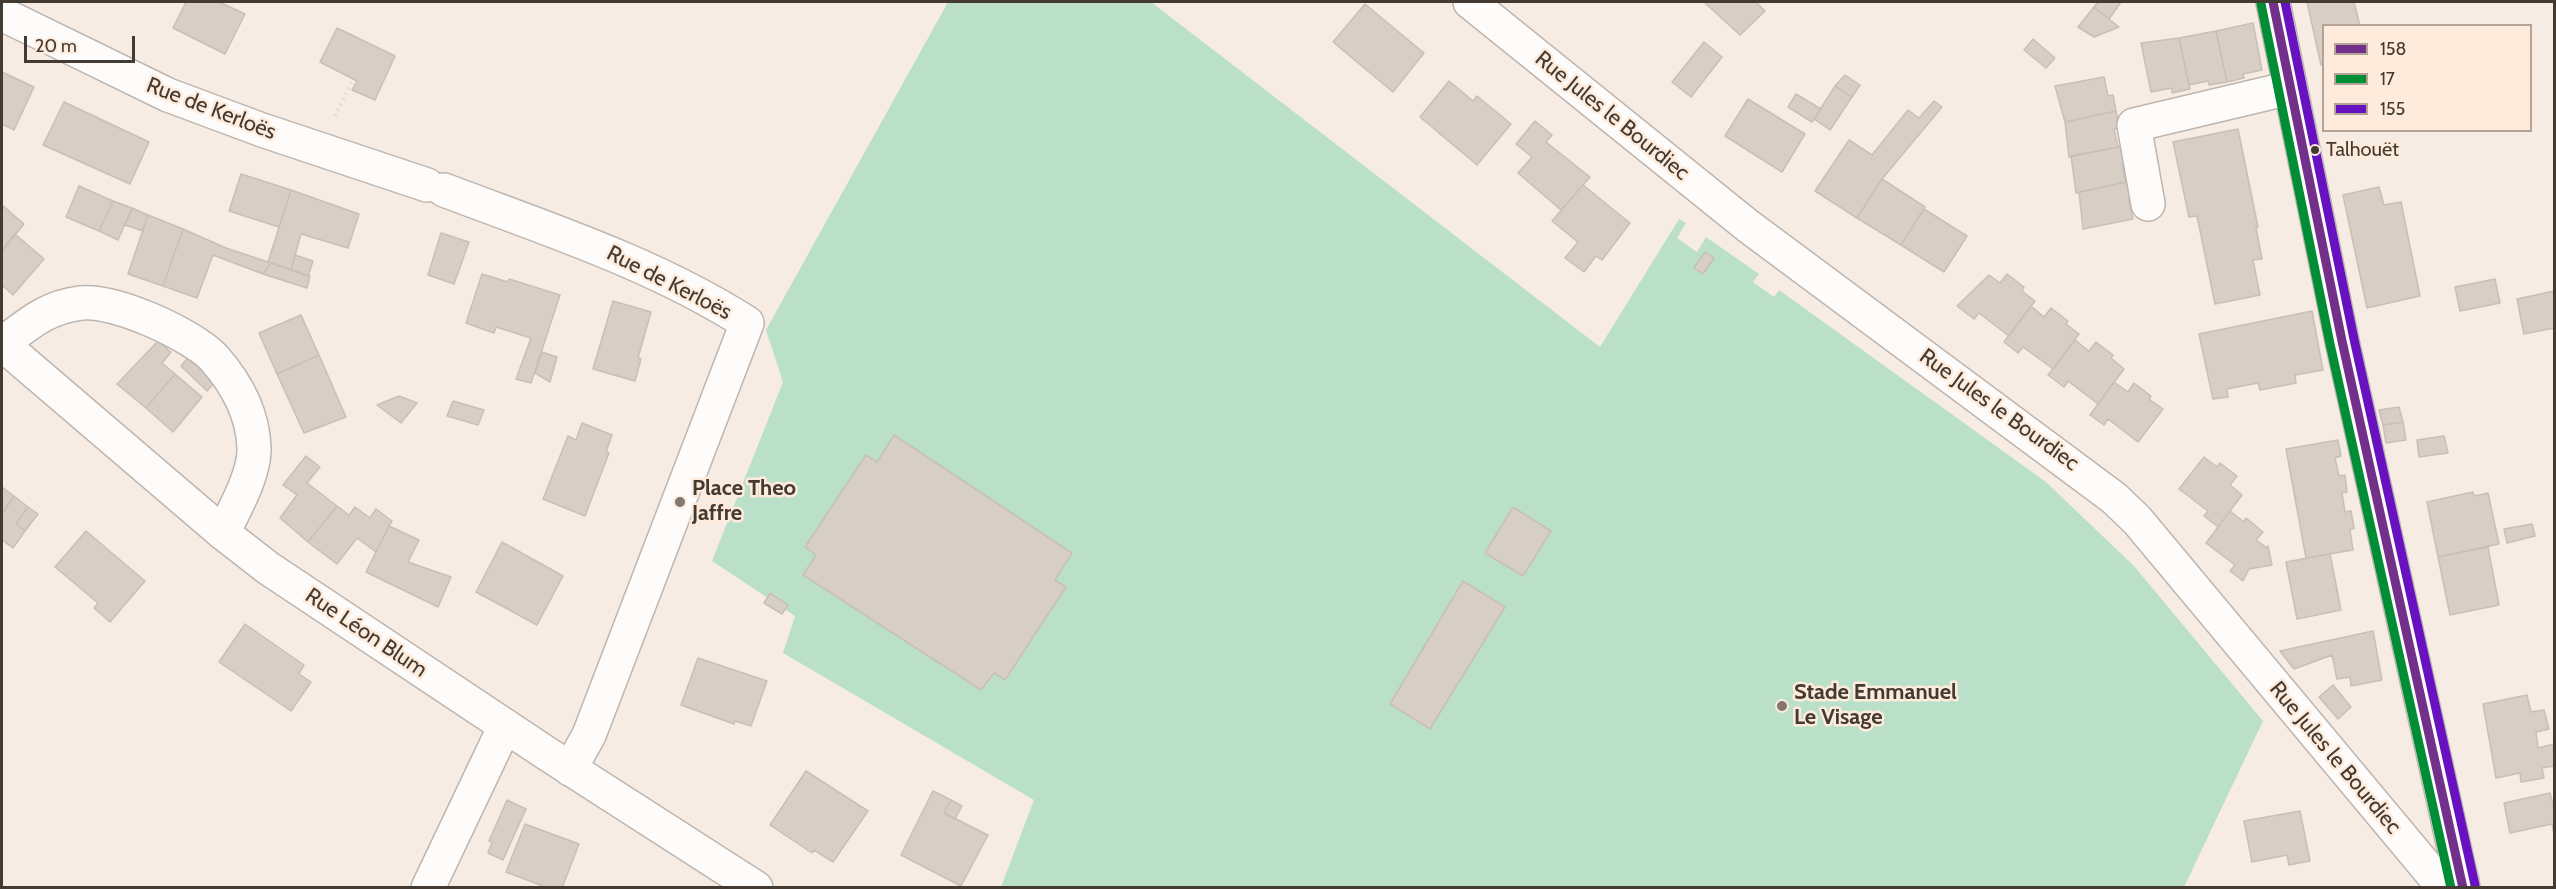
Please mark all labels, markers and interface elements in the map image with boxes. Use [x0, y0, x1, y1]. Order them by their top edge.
scale bar [27, 24, 138, 62]
legend [2322, 24, 2532, 132]
text: 20 m [35, 35, 77, 57]
text: 158 [2380, 38, 2407, 60]
street label: Rue Jules le Bourdiec [1530, 46, 1694, 186]
text: 17 [2380, 68, 2395, 90]
street label: Rue de Kerloës [142, 72, 280, 146]
text: 155 [2380, 98, 2405, 120]
place label: Talhouët [2326, 138, 2399, 162]
marker: Talhouët [2309, 144, 2321, 156]
street label: Rue de Kerloës [602, 240, 736, 326]
street label: Rue Jules le Bourdiec [1914, 343, 2084, 477]
place label: Place Theo Jaffre [692, 476, 796, 528]
marker: Place Theo Jaffre [673, 495, 687, 509]
street label: Rue Léon Blum [300, 583, 432, 683]
street label: Rue Jules le Bourdiec [2264, 676, 2406, 840]
place label: Stade Emmanuel Le Visage [1794, 680, 1957, 732]
marker: Stade Emmanuel Le Visage [1775, 699, 1789, 713]

